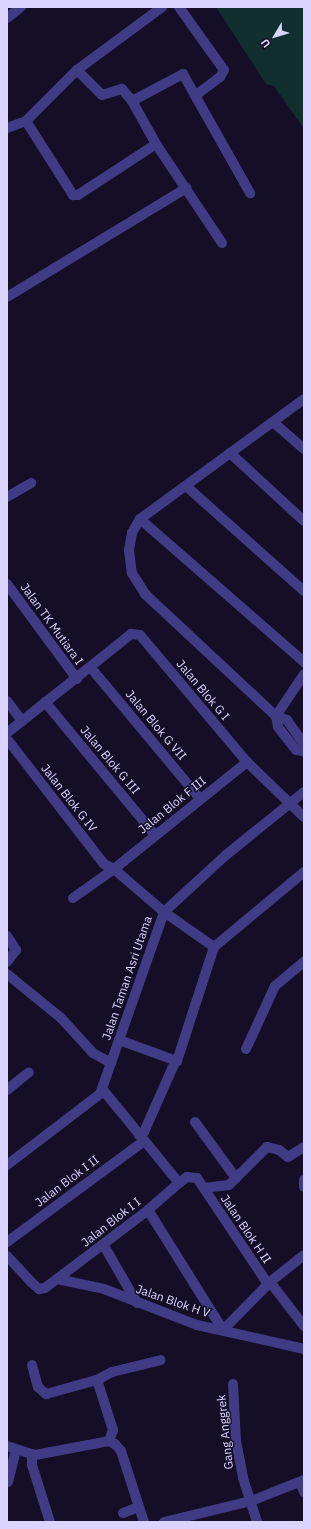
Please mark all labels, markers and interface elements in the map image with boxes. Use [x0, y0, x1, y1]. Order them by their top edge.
north arrow [255, 16, 295, 56]
text: U [258, 36, 273, 51]
street label: Jalan TK Mutiara I [17, 580, 87, 668]
street label: Jalan Blok G I [173, 657, 233, 723]
street label: Jalan Blok G VII [123, 687, 189, 763]
street label: Jalan Blok G III [77, 723, 143, 797]
street label: Jalan Blok G IV [38, 761, 100, 835]
street label: Jalan Blok F III [135, 773, 209, 837]
street label: Jalan Taman Asri Utama [99, 914, 155, 1042]
street label: Jalan Blok I II [32, 1152, 102, 1210]
street label: Jalan Blok H II [218, 1192, 274, 1266]
street label: Jalan Blok I I [78, 1194, 144, 1250]
street label: Jalan Blok H V [134, 1282, 212, 1320]
street label: Gang Anggrek [214, 1394, 236, 1470]

